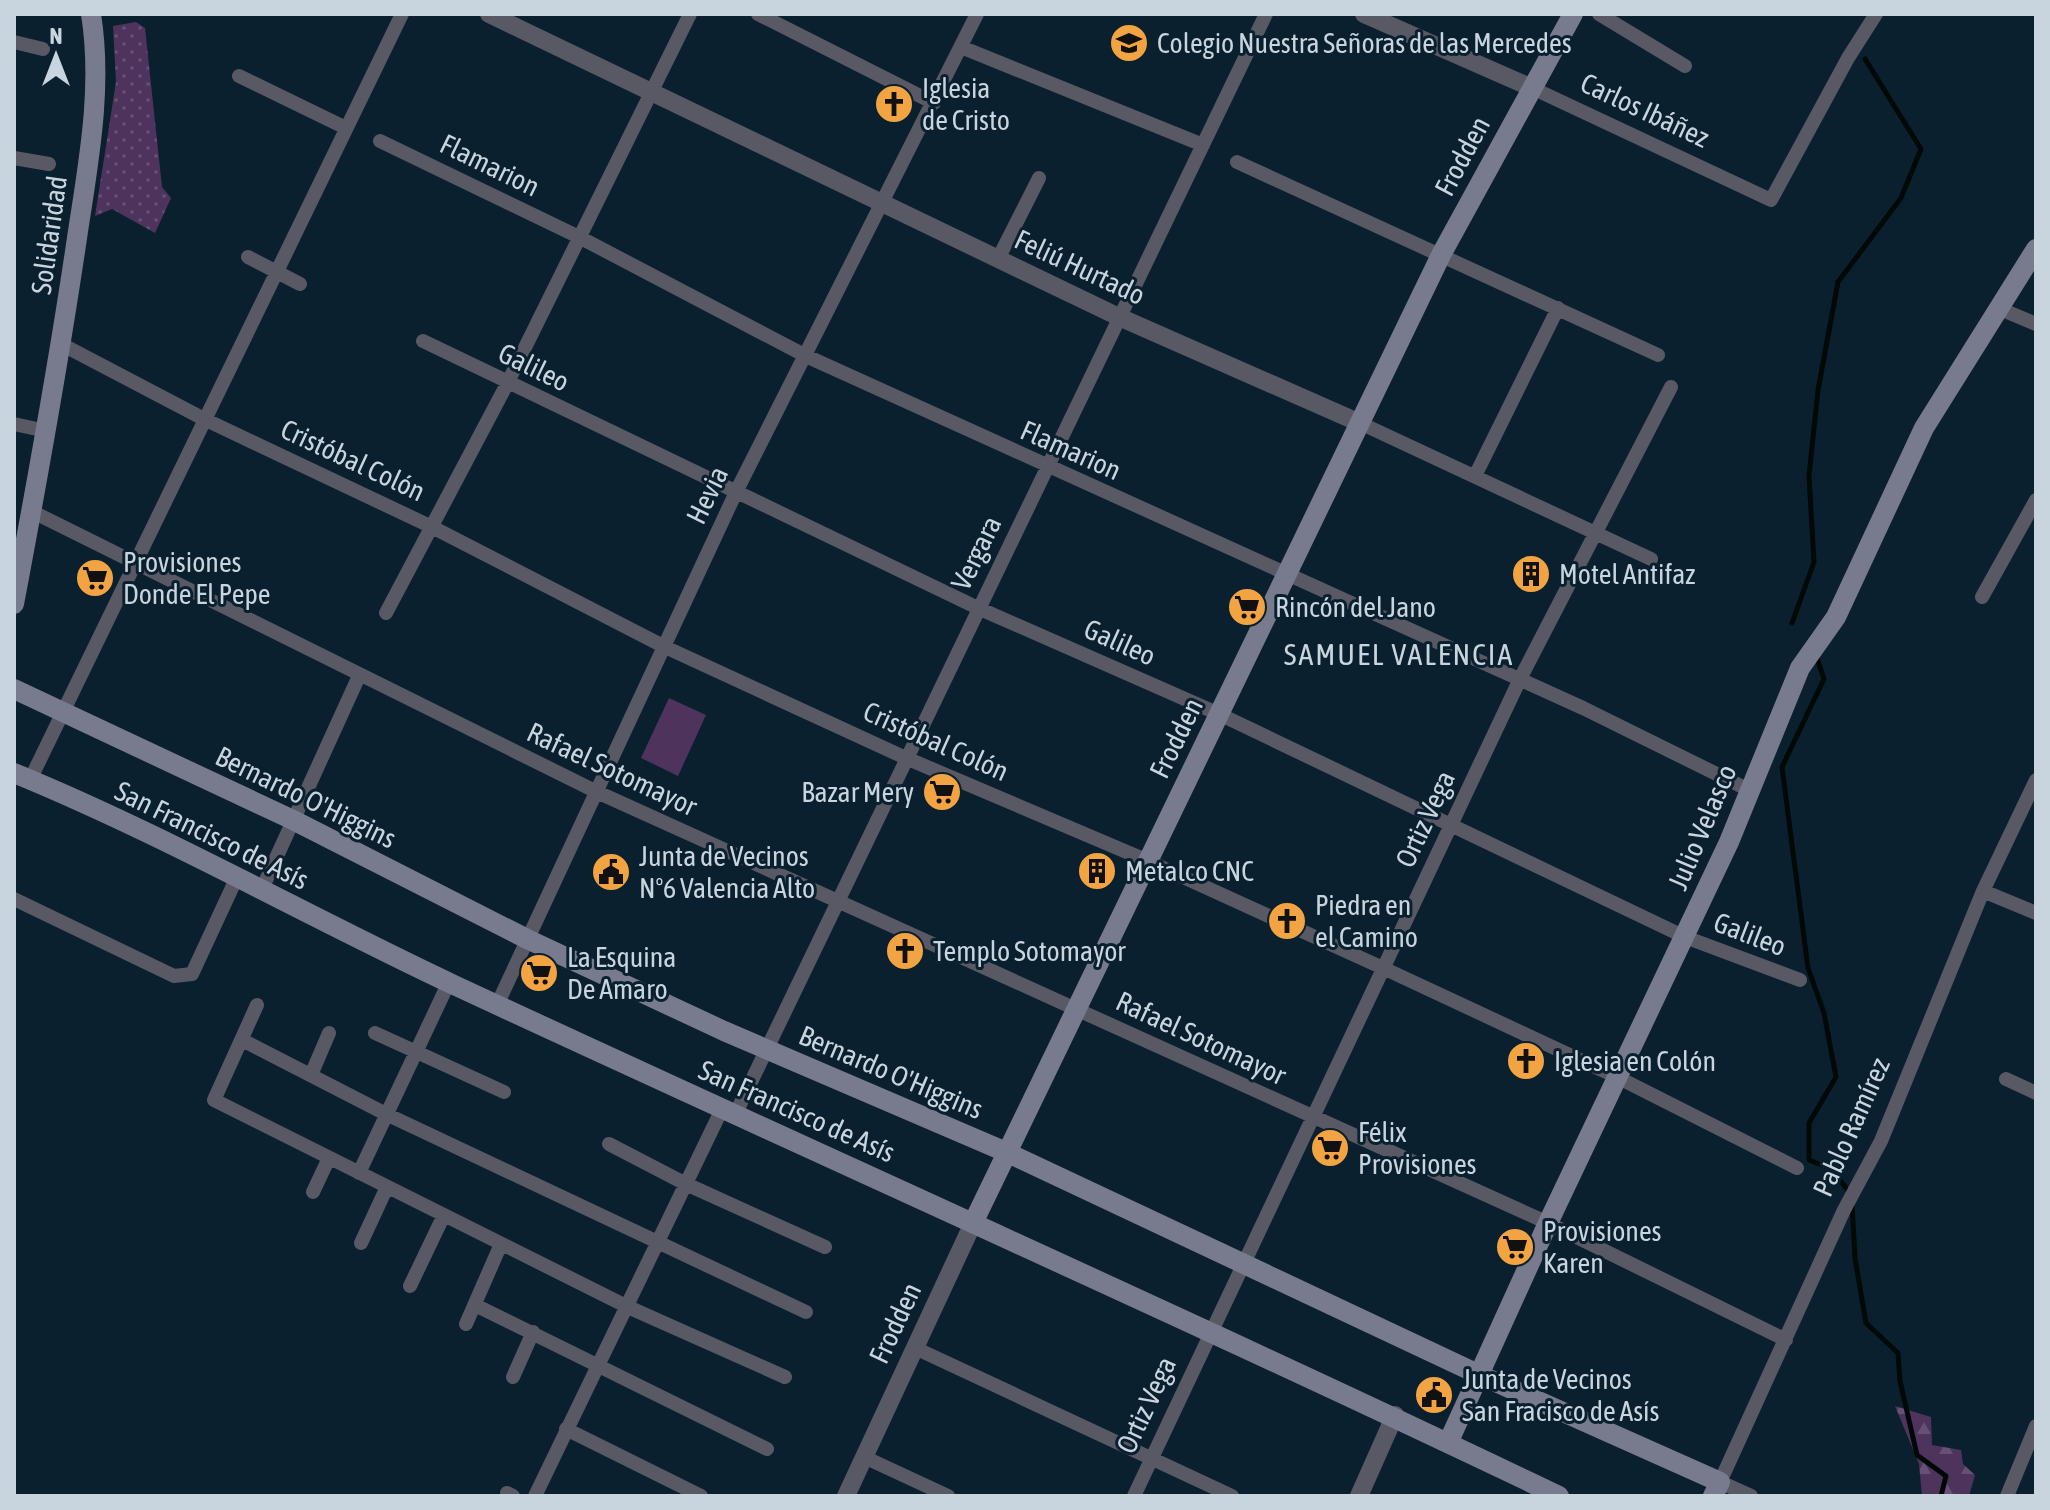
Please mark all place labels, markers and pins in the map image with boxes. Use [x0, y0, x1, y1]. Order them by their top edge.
school or university icon: Colegio Nuestra Señoras de las Mercedes [1108, 22, 1150, 64]
place label: Colegio Nuestra Señoras de las Mercedes [1157, 27, 1572, 59]
place label: Iglesia de Cristo [922, 72, 1010, 136]
church icon: Iglesia de Cristo [873, 83, 915, 125]
place label: Provisiones Donde El Pepe [123, 546, 271, 610]
building icon: Motel Antifaz [1510, 553, 1552, 595]
supermarket icon: Provisiones Donde El Pepe [74, 557, 116, 599]
place label: Motel Antifaz [1559, 558, 1695, 590]
supermarket icon: Rincón del Jano [1226, 586, 1268, 628]
place label: Rincón del Jano [1275, 591, 1436, 623]
supermarket icon: Bazar Mery [921, 771, 963, 813]
place label: Bazar Mery [801, 776, 914, 808]
place label: Junta de Vecinos Nº6 Valencia Alto [639, 840, 815, 904]
building icon: Metalco CNC [1076, 850, 1118, 892]
public building icon: Junta de Vecinos Nº6 Valencia Alto [590, 851, 632, 893]
place label: Metalco CNC [1125, 855, 1254, 887]
place label: Piedra en el Camino [1315, 889, 1418, 953]
church icon: Piedra en el Camino [1266, 900, 1308, 942]
church icon: Templo Sotomayor [884, 930, 926, 972]
place label: Templo Sotomayor [933, 935, 1126, 967]
place label: La Esquina De Amaro [567, 941, 676, 1005]
supermarket icon: La Esquina De Amaro [518, 952, 560, 994]
church icon: Iglesia en Colón [1505, 1040, 1547, 1082]
place label: Iglesia en Colón [1554, 1045, 1716, 1077]
place label: Félix Provisiones [1358, 1116, 1477, 1180]
supermarket icon: Félix Provisiones [1309, 1127, 1351, 1169]
place label: Provisiones Karen [1543, 1215, 1662, 1279]
supermarket icon: Provisiones Karen [1494, 1226, 1536, 1268]
place label: Junta de Vecinos San Fracisco de Asís [1462, 1363, 1659, 1427]
public building icon: Junta de Vecinos San Fracisco de Asís [1413, 1374, 1455, 1416]

